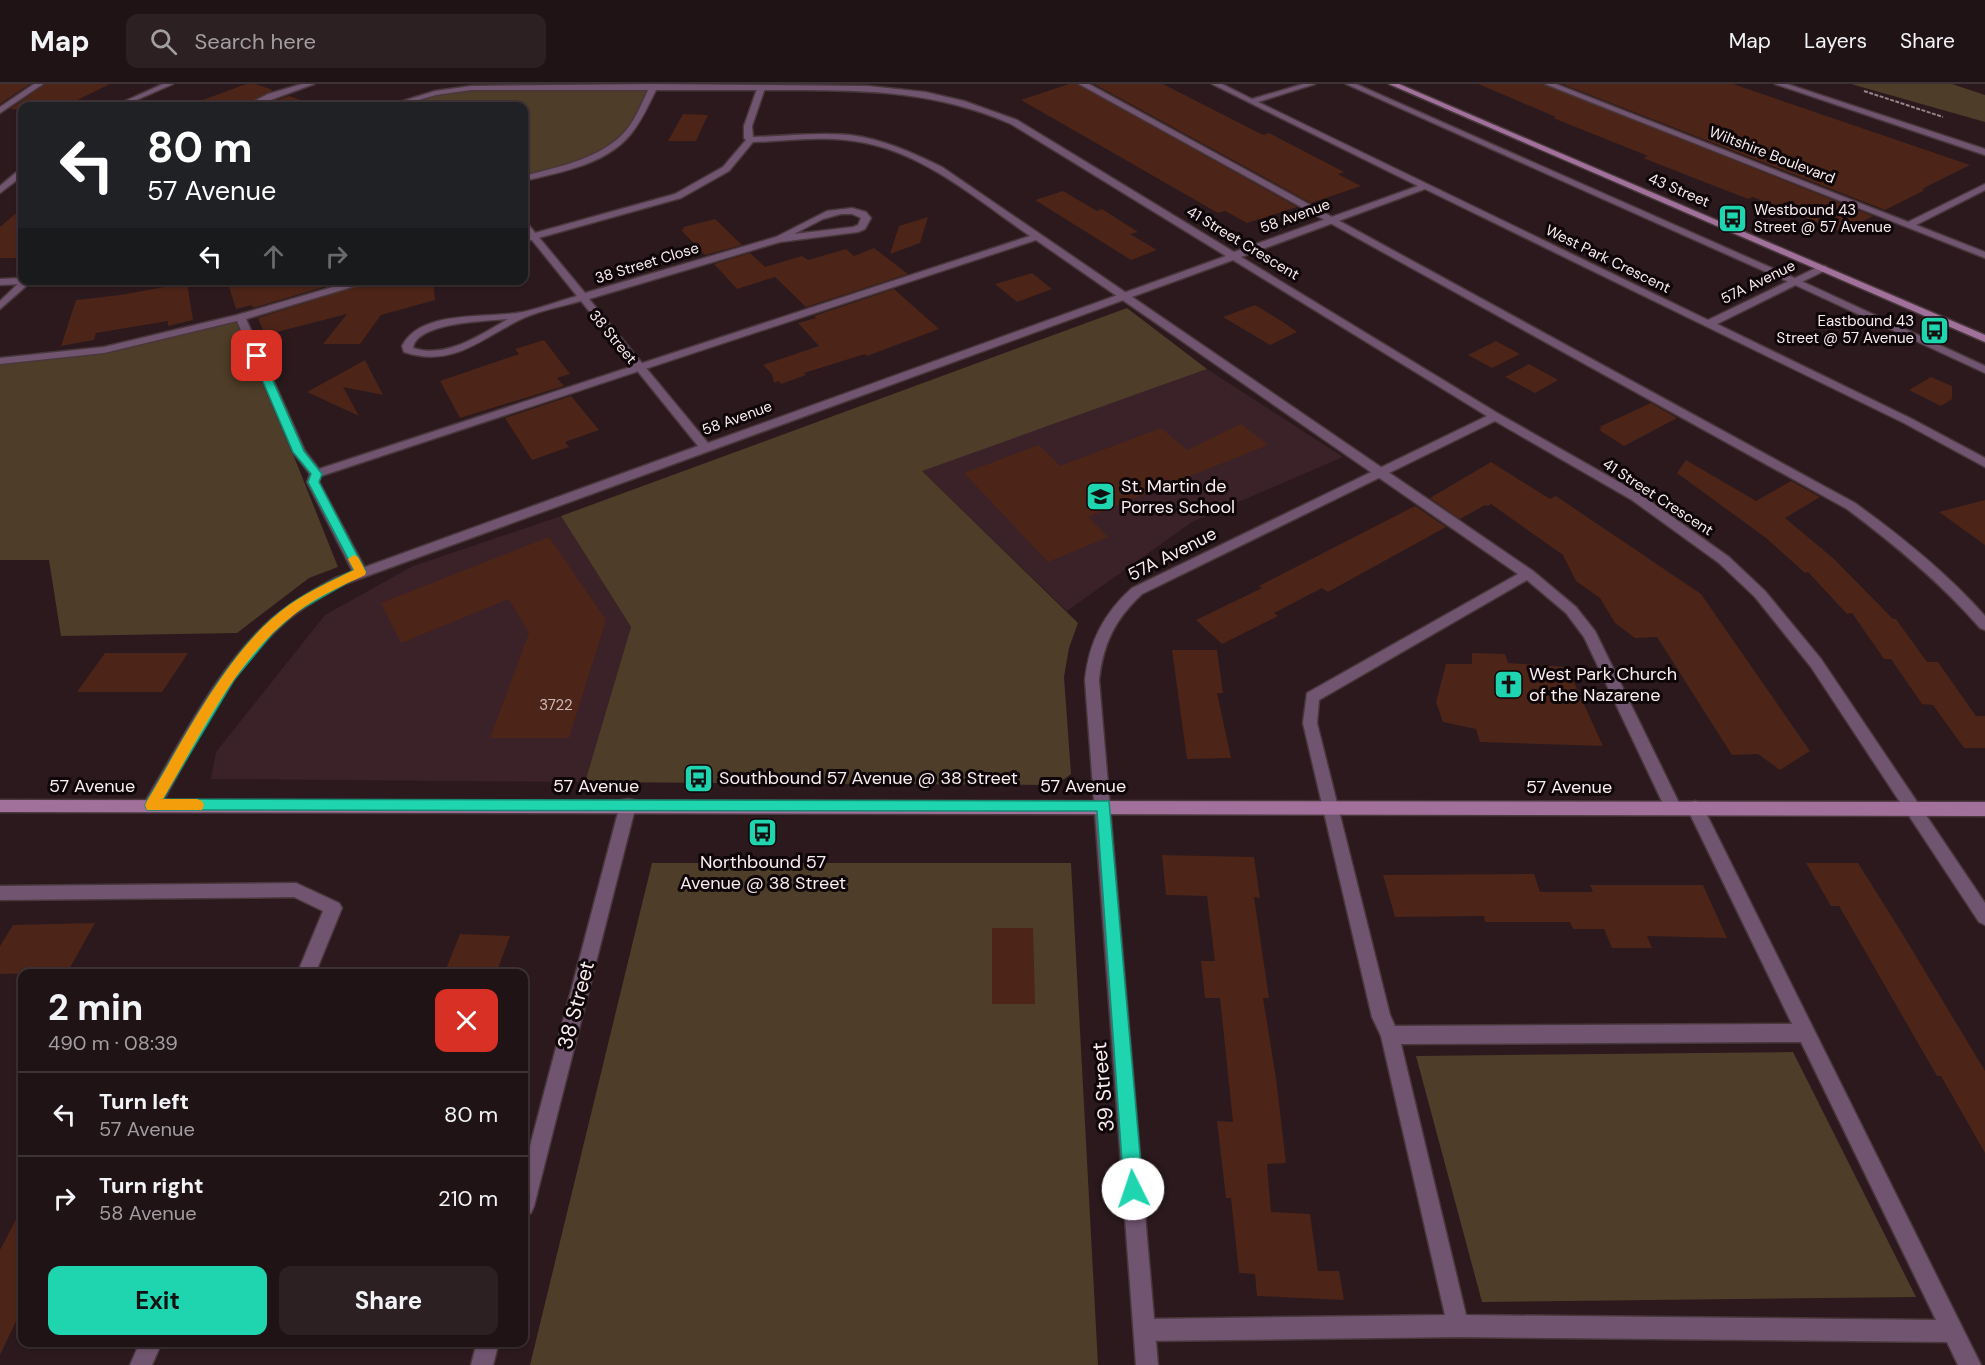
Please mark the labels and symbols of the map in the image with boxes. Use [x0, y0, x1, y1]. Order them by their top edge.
street label: Wiltshire Boulevard [1706, 122, 1838, 188]
street label: 43 Street [1645, 168, 1713, 212]
street label: 58 Avenue [1257, 194, 1333, 238]
place label: Westbound 43 Street @ 57 Avenue [1754, 200, 1891, 237]
street label: 41 Street Crescent [1183, 201, 1303, 285]
bus stop icon: Westbound 43 Street @ 57 Avenue [1717, 203, 1749, 235]
street label: West Park Crescent [1542, 220, 1674, 298]
street label: 38 Street Close [593, 238, 701, 288]
street label: 57A Avenue [1717, 255, 1799, 309]
street label: 38 Street [585, 306, 641, 368]
place label: Eastbound 43 Street @ 57 Avenue [1777, 311, 1914, 348]
bus stop icon: Eastbound 43 Street @ 57 Avenue [1919, 314, 1951, 346]
pin [231, 330, 282, 381]
street label: 58 Avenue [699, 396, 775, 440]
street label: 41 Street Crescent [1599, 454, 1717, 540]
place label: St. Martin de Porres School [1121, 474, 1235, 519]
school or university icon: St. Martin de Porres School [1084, 480, 1116, 512]
street label: 57A Avenue [1124, 521, 1220, 587]
place label: West Park Church of the Nazarene [1529, 662, 1677, 707]
church icon: West Park Church of the Nazarene [1492, 668, 1524, 700]
house number: 3722 [539, 695, 573, 715]
bus stop icon: Southbound 57 Avenue @ 38 Street [682, 762, 714, 794]
place label: Southbound 57 Avenue @ 38 Street [719, 766, 1018, 790]
street label: 57 Avenue [49, 774, 135, 798]
street label: 57 Avenue [553, 774, 639, 798]
street label: 57 Avenue [1040, 774, 1126, 798]
street label: 57 Avenue [1526, 775, 1612, 799]
bus stop icon: Northbound 57 Avenue @ 38 Street [747, 817, 779, 849]
place label: Northbound 57 Avenue @ 38 Street [680, 850, 846, 895]
street label: 38 Street [551, 958, 601, 1052]
street label: 39 Street [1085, 1041, 1121, 1133]
position arrow [1101, 1157, 1165, 1221]

